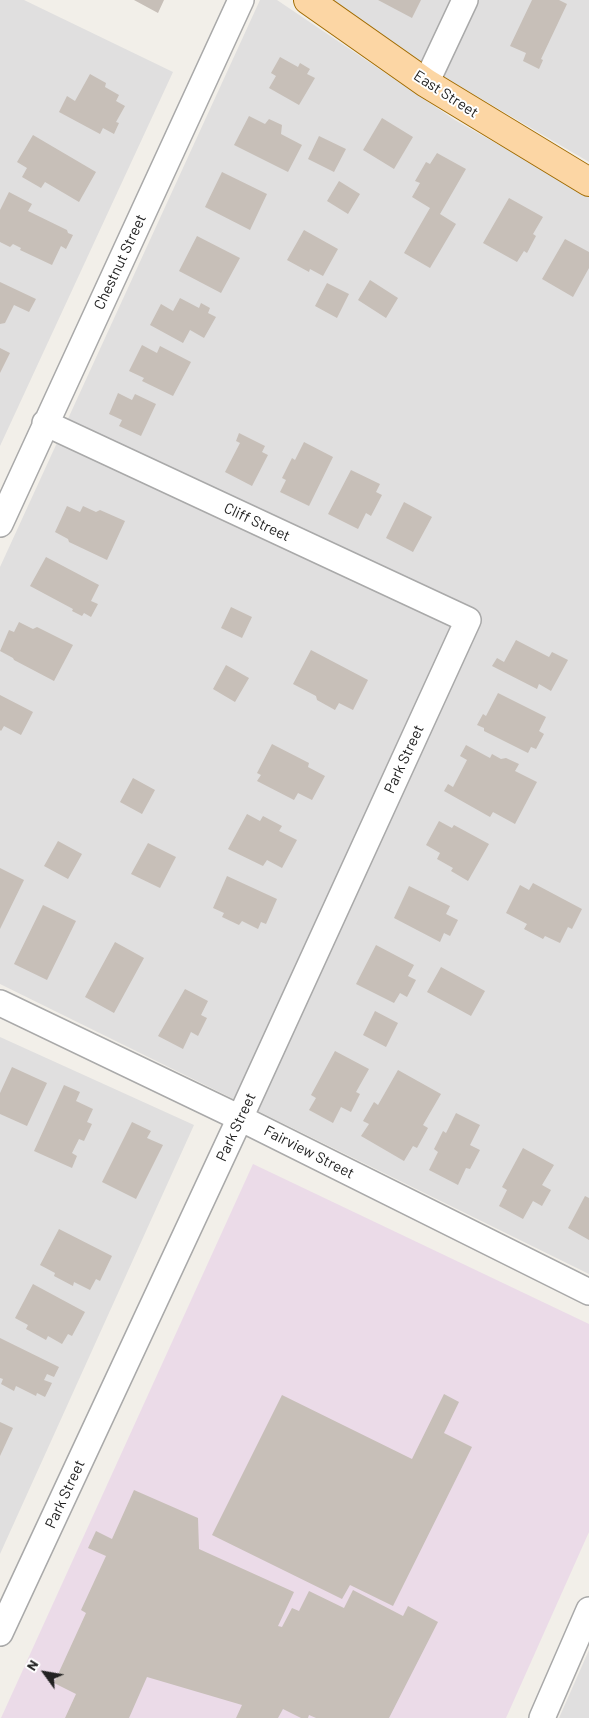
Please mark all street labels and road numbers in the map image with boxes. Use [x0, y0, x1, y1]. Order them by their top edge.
street label: East Street [410, 66, 482, 122]
street label: Chestnut Street [90, 211, 150, 313]
street label: Cliff Street [221, 499, 293, 545]
street label: Park Street [380, 722, 428, 796]
street label: Park Street [212, 1090, 260, 1164]
street label: Fairview Street [261, 1122, 357, 1182]
street label: Park Street [41, 1457, 89, 1531]

